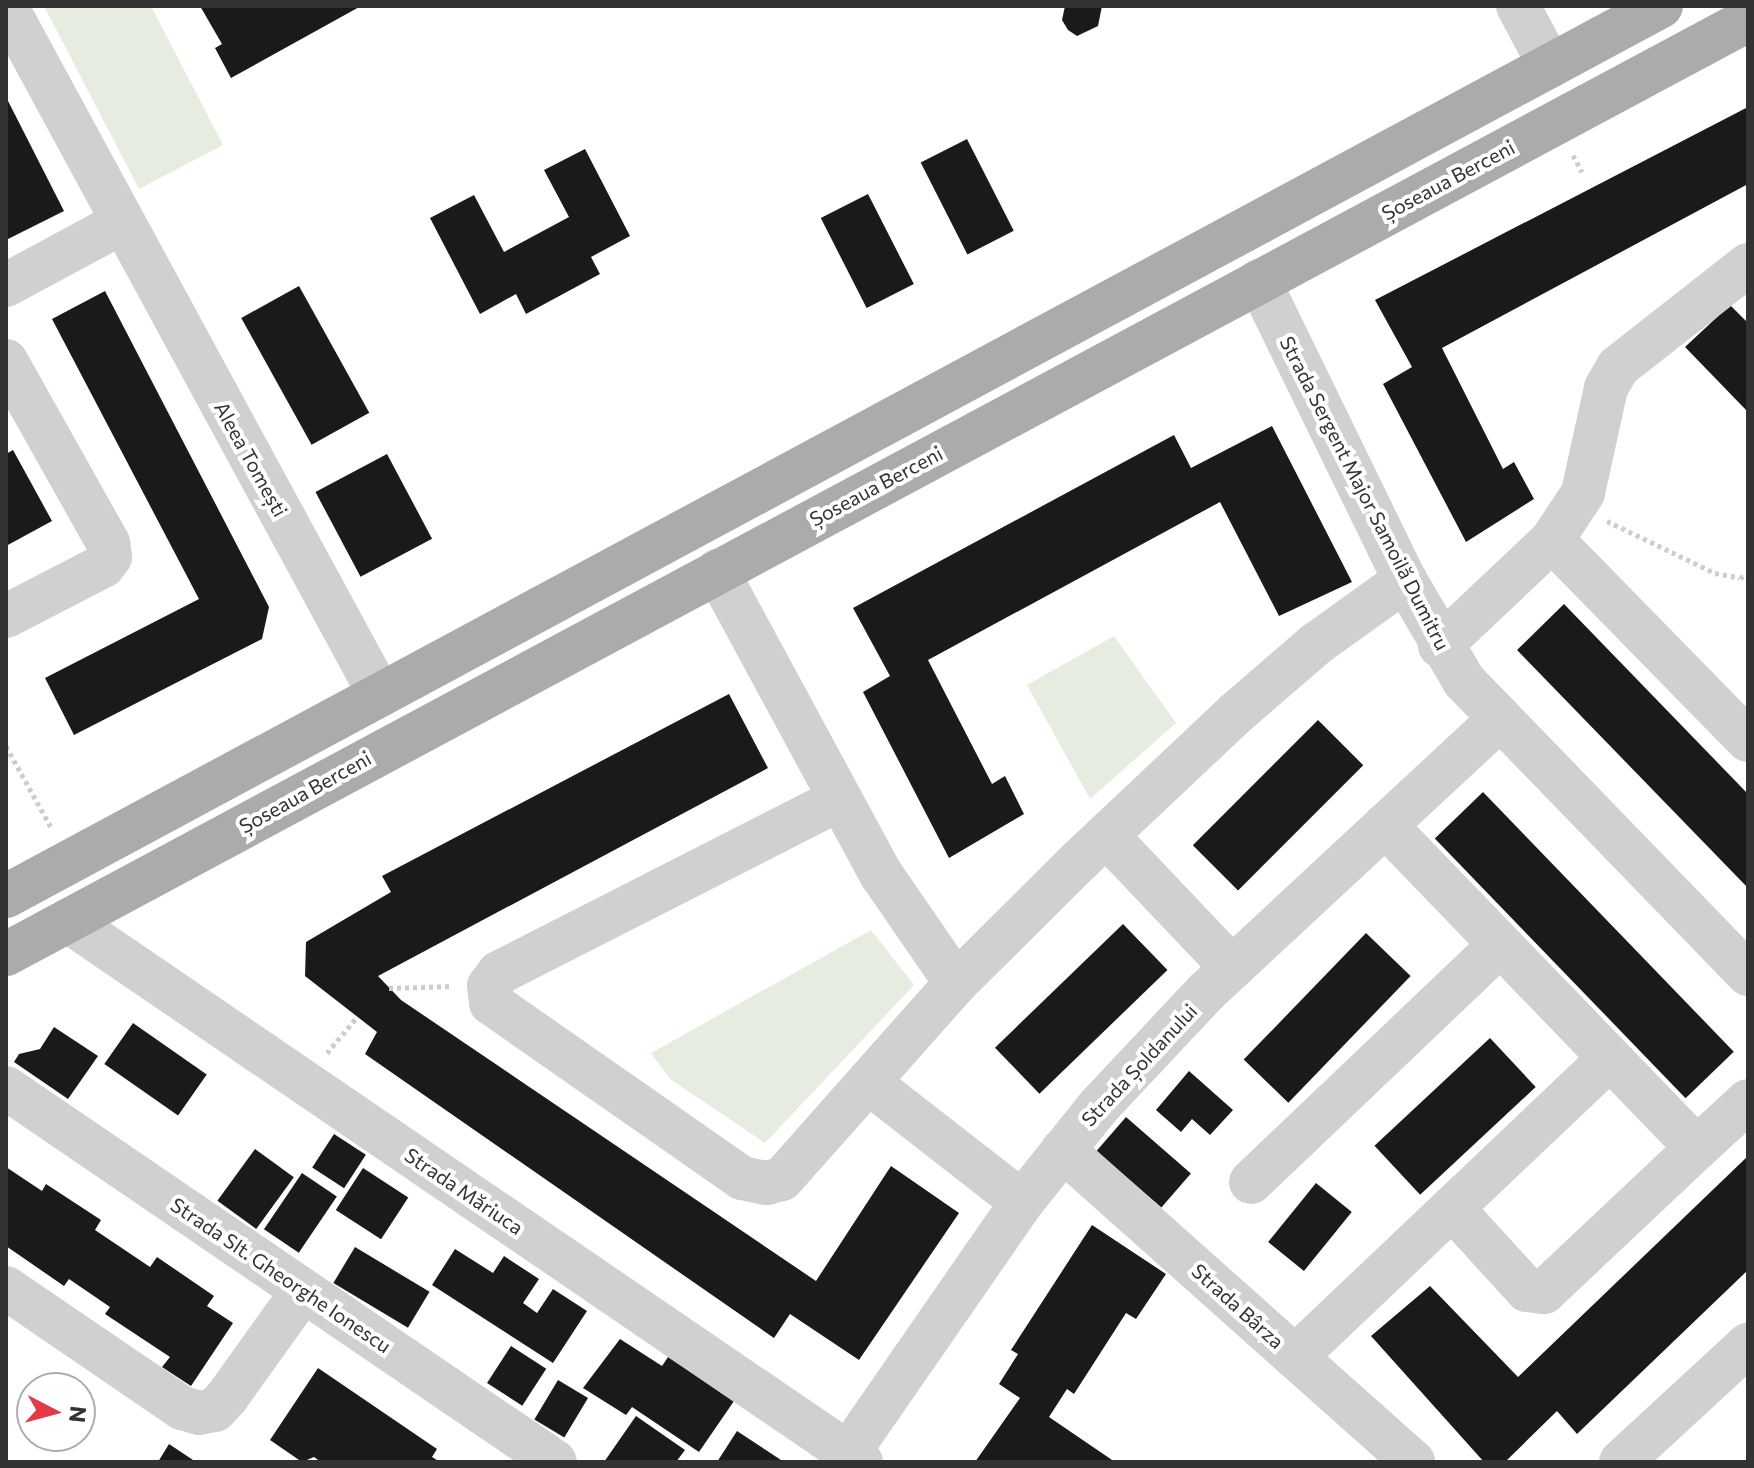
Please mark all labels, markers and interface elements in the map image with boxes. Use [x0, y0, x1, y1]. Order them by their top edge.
street label: Șoseaua Berceni [1377, 135, 1519, 225]
street label: Strada Sergent Major Samoilă Dumitru [1275, 332, 1455, 654]
street label: Aleea Tomești [210, 397, 292, 521]
street label: Șoseaua Berceni [805, 441, 947, 531]
street label: Șoseaua Berceni [235, 746, 375, 838]
street label: Strada Șoldanului [1076, 999, 1202, 1131]
street label: Strada Măriuca [400, 1143, 528, 1239]
street label: Strada Slt. Gheorghe Ionescu [166, 1192, 396, 1358]
street label: Strada Bârza [1187, 1258, 1289, 1354]
north arrow [16, 1372, 96, 1452]
text: N [64, 1405, 93, 1424]

